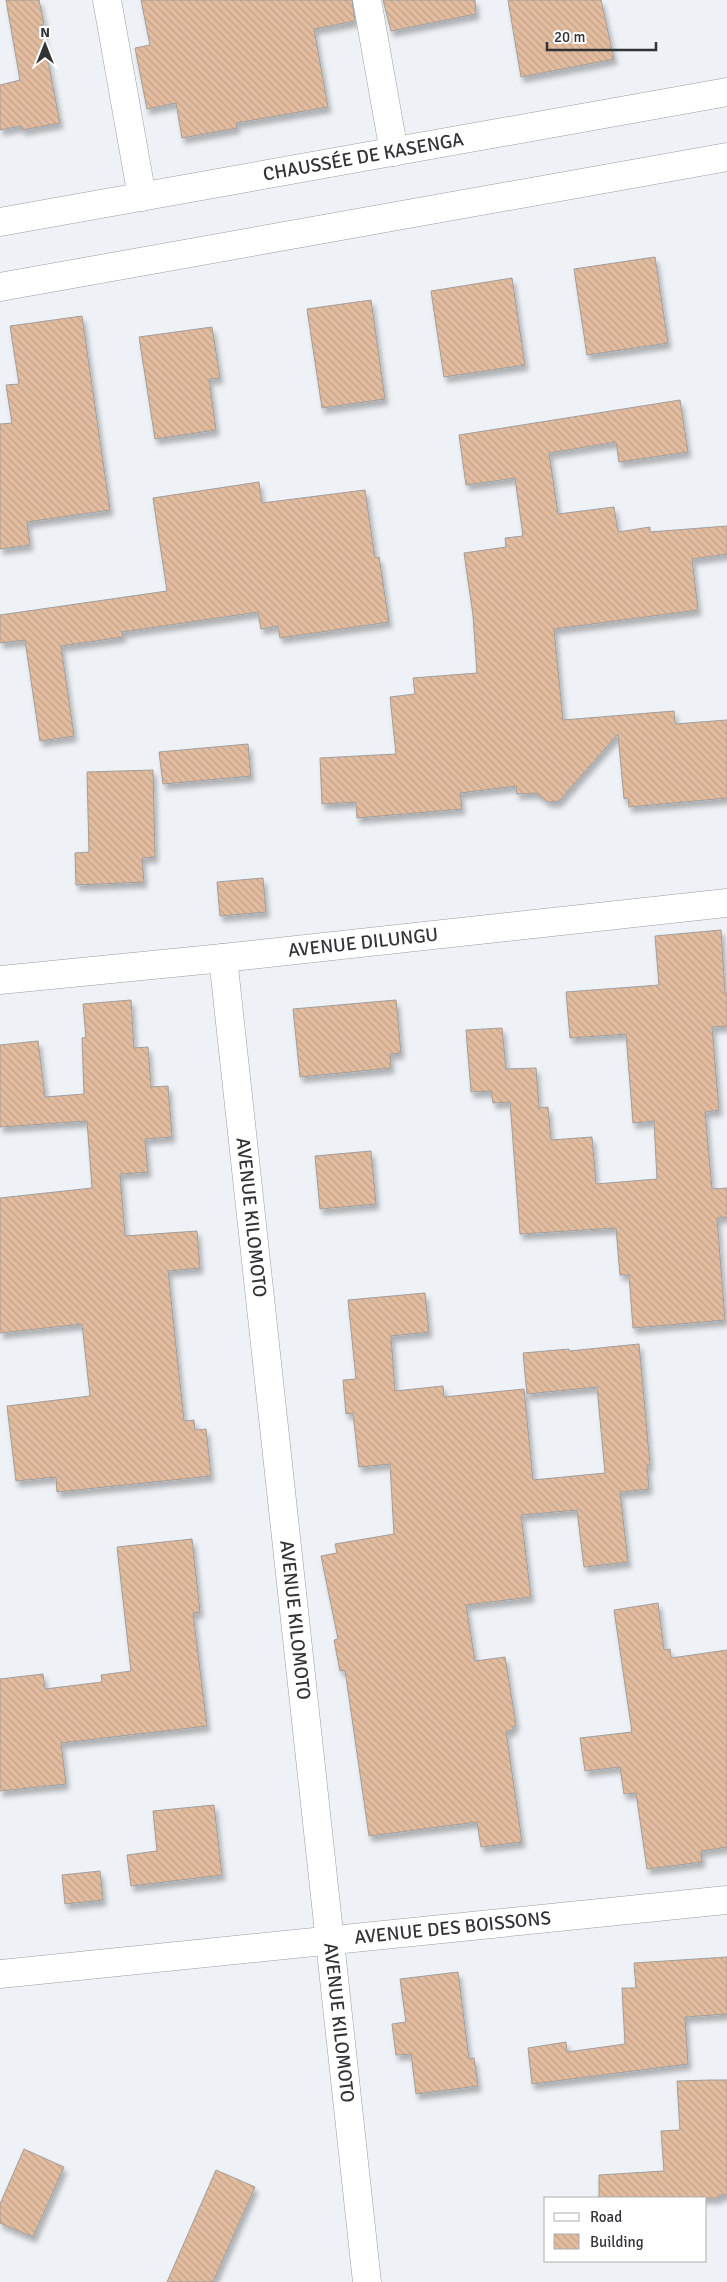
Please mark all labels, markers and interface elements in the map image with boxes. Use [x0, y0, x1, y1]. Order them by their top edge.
north arrow [20, 20, 70, 70]
scale bar [547, 20, 656, 52]
text: N [40, 24, 50, 41]
text: 20 m [554, 28, 585, 46]
street label: CHAUSSÉE DE KASENGA [261, 127, 466, 187]
street label: AVENUE DILUNGU [287, 923, 439, 963]
street label: AVENUE KILOMOTO [231, 1136, 272, 1299]
street label: AVENUE KILOMOTO [274, 1539, 316, 1701]
street label: AVENUE DES BOISSONS [353, 1906, 552, 1950]
street label: AVENUE KILOMOTO [318, 1942, 359, 2104]
legend [544, 2197, 707, 2262]
text: Road [590, 2208, 622, 2226]
text: Building [590, 2233, 644, 2251]

